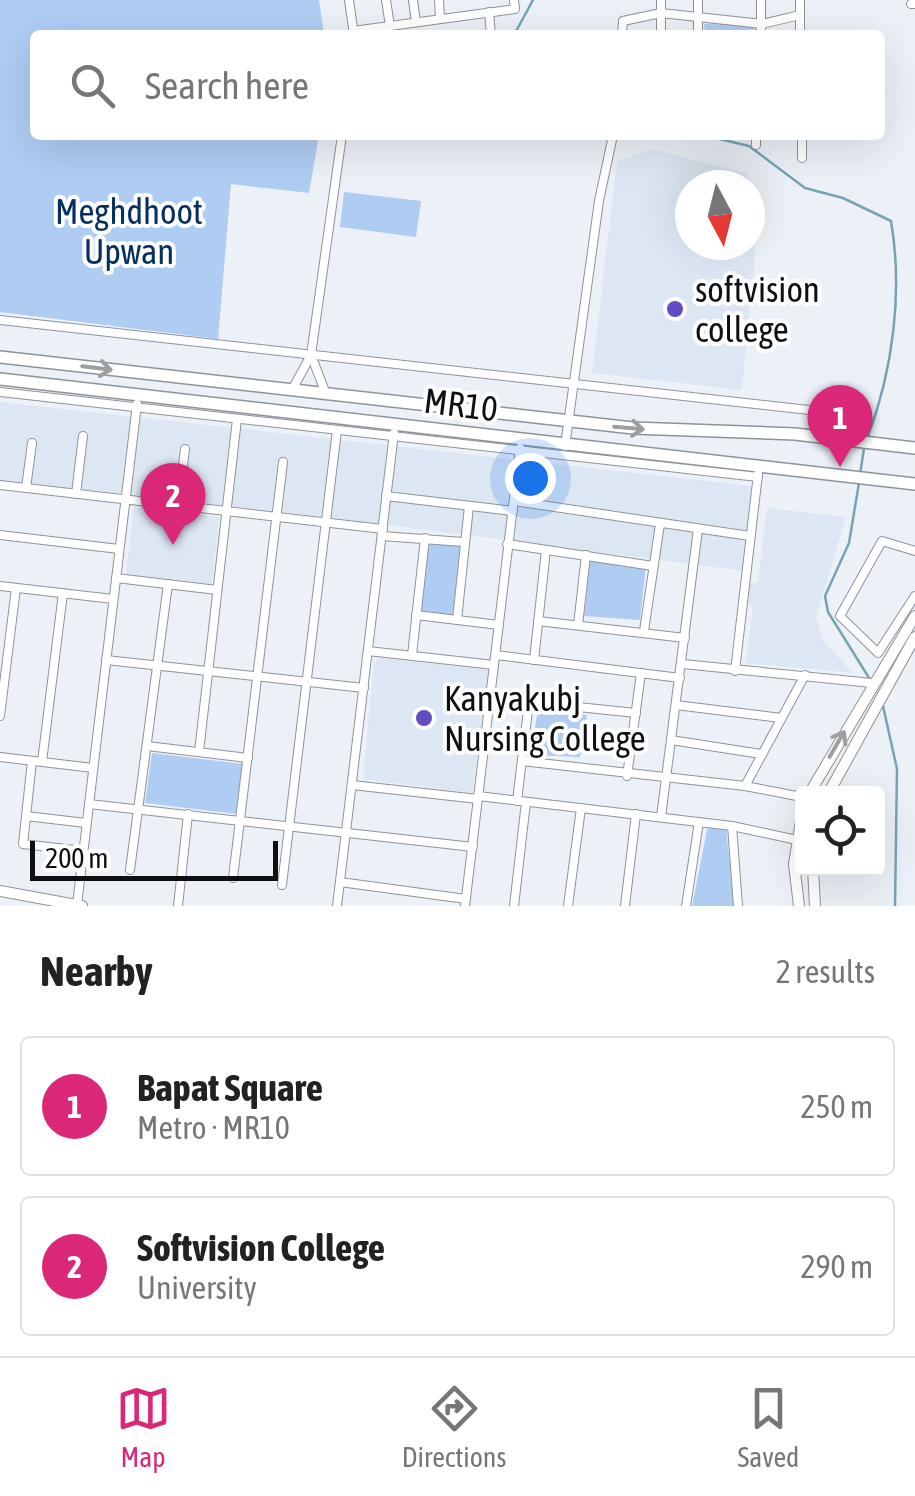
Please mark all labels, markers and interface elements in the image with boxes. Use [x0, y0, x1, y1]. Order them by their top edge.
search box [30, 30, 885, 140]
icon: search [65, 58, 120, 113]
text: Search here [145, 64, 309, 107]
north arrow [675, 170, 765, 260]
park label: Meghdhoot Upwan [55, 191, 203, 271]
place label: softvision college [695, 269, 820, 349]
marker: softvision college [664, 298, 686, 320]
one-way arrow [80, 359, 112, 378]
street label: MR10 [422, 380, 500, 428]
pin: 1 [808, 384, 872, 467]
one-way arrow [612, 418, 644, 437]
your location [505, 453, 556, 504]
pin: 2 [140, 462, 206, 545]
place label: Kanyakubj Nursing College [444, 678, 646, 758]
marker: Kanyakubj Nursing College [413, 707, 435, 729]
one-way arrow [828, 730, 848, 759]
map controls [795, 786, 885, 876]
button: locate [795, 786, 885, 876]
scale bar [30, 836, 278, 880]
text: 200 m [45, 842, 108, 874]
text: Nearby [40, 947, 153, 995]
text: 2 results [776, 953, 875, 990]
text: Bapat Square [137, 1066, 323, 1109]
text: 1 [67, 1088, 82, 1125]
text: 250 m [800, 1088, 873, 1125]
text: Metro · MR10 [137, 1109, 290, 1146]
text: Softvision College [137, 1226, 385, 1269]
text: 2 [67, 1248, 82, 1285]
text: 290 m [800, 1248, 873, 1285]
text: University [137, 1269, 257, 1306]
tab: Map [116, 1381, 171, 1473]
tab: Directions [402, 1381, 506, 1473]
tab: Saved [738, 1381, 799, 1473]

